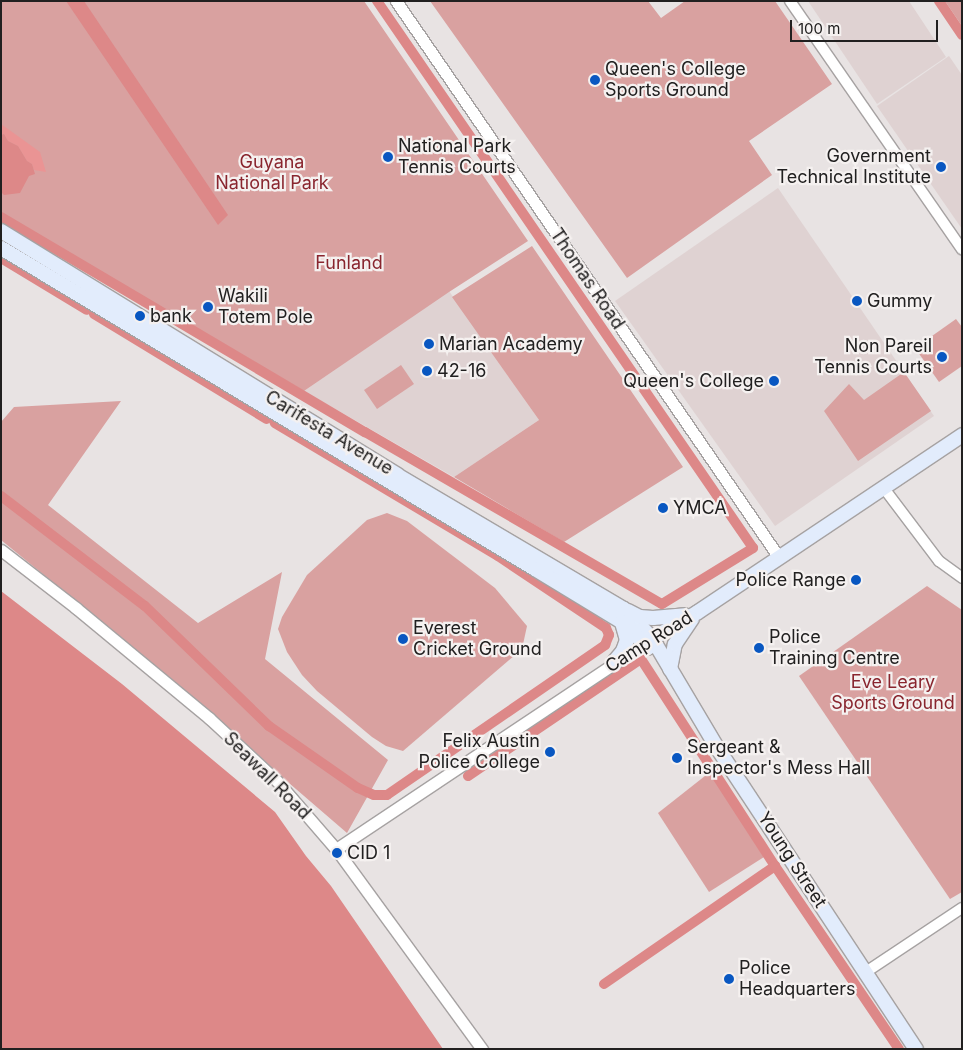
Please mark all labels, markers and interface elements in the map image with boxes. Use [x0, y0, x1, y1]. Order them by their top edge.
scale bar [793, 10, 940, 42]
text: 100 m [798, 19, 840, 38]
place label: Queen's College Sports Ground [605, 59, 746, 102]
marker: Queen's College Sports Ground [589, 74, 601, 86]
place label: National Park Tennis Courts [398, 136, 516, 178]
place label: Government Technical Institute [776, 146, 931, 188]
marker: National Park Tennis Courts [382, 151, 394, 163]
park label: Guyana National Park [215, 152, 329, 194]
marker: Government Technical Institute [935, 161, 947, 173]
street label: Thomas Road [545, 224, 629, 334]
park label: Funland [315, 252, 383, 274]
place label: Wakili Totem Pole [218, 286, 313, 328]
place label: Gummy [867, 290, 932, 312]
marker: Gummy [851, 295, 863, 307]
marker: Wakili Totem Pole [202, 301, 214, 313]
place label: bank [150, 305, 192, 327]
marker: bank [134, 310, 146, 322]
place label: Marian Academy [439, 333, 583, 355]
place label: Non Pareil Tennis Courts [814, 336, 932, 378]
marker: Marian Academy [423, 338, 435, 350]
marker: Non Pareil Tennis Courts [936, 351, 948, 363]
place label: 42-16 [437, 360, 486, 382]
marker: 42-16 [421, 365, 433, 377]
place label: Queen's College [623, 370, 764, 392]
marker: Queen's College [768, 375, 780, 387]
street label: Carifesta Avenue [261, 386, 397, 480]
place label: YMCA [673, 497, 727, 519]
marker: YMCA [657, 502, 669, 514]
place label: Police Range [735, 569, 846, 591]
marker: Police Range [850, 574, 862, 586]
street label: Camp Road [601, 607, 697, 677]
place label: Everest Cricket Ground [413, 618, 542, 660]
place label: Police Training Centre [769, 627, 900, 670]
marker: Everest Cricket Ground [397, 633, 409, 645]
marker: Police Training Centre [753, 642, 765, 654]
park label: Eve Leary Sports Ground [831, 672, 955, 714]
street label: Seawall Road [219, 728, 315, 824]
place label: Felix Austin Police College [419, 731, 540, 774]
place label: Sergeant & Inspector's Mess Hall [687, 737, 870, 780]
marker: Felix Austin Police College [544, 746, 556, 758]
marker: Sergeant & Inspector's Mess Hall [671, 752, 683, 764]
street label: Young Street [753, 808, 831, 912]
place label: CID 1 [347, 842, 390, 864]
marker: CID 1 [331, 847, 343, 859]
place label: Police Headquarters [739, 958, 855, 1001]
marker: Police Headquarters [723, 973, 735, 985]

